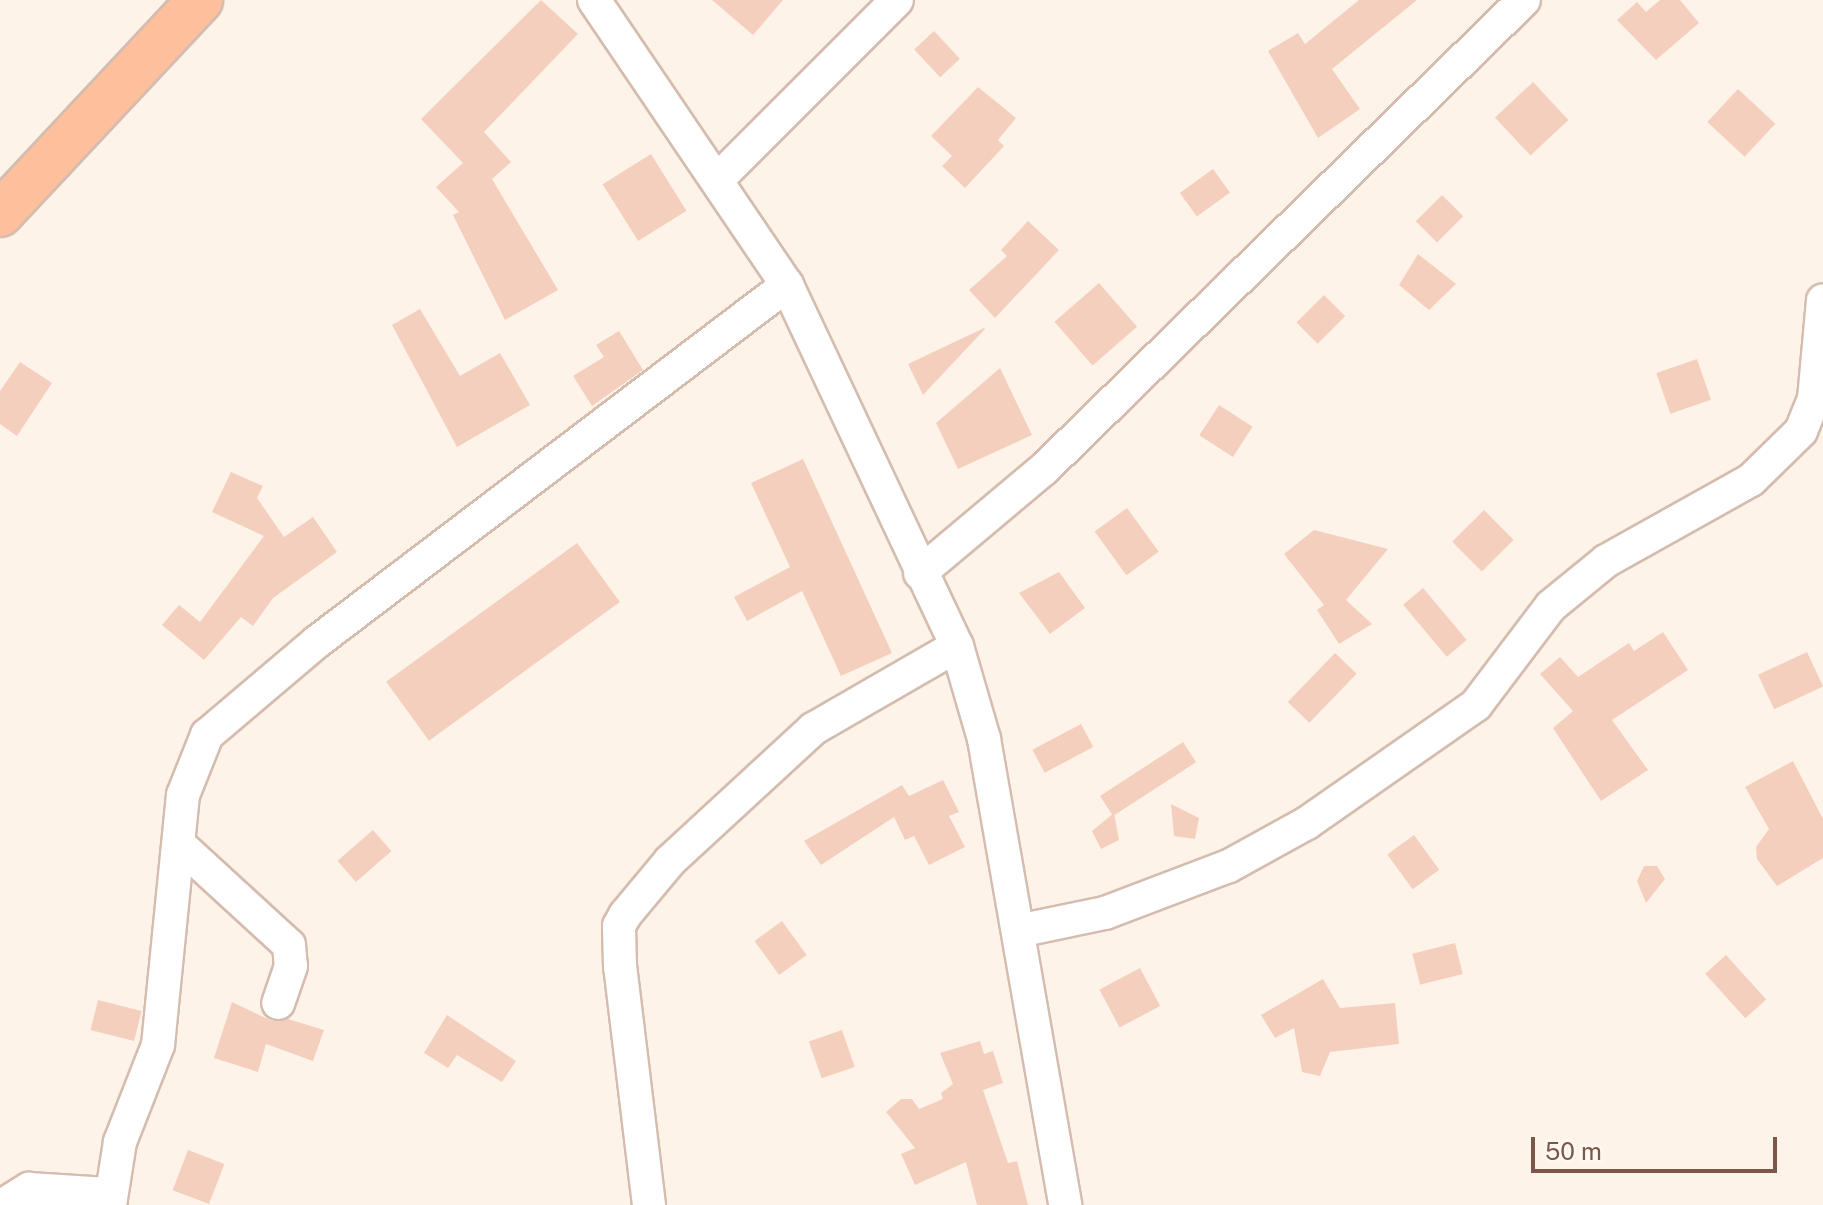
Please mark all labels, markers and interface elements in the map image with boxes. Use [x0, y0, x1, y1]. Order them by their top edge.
scale bar [1535, 1121, 1781, 1171]
text: 50 m [1545, 1137, 1602, 1165]

